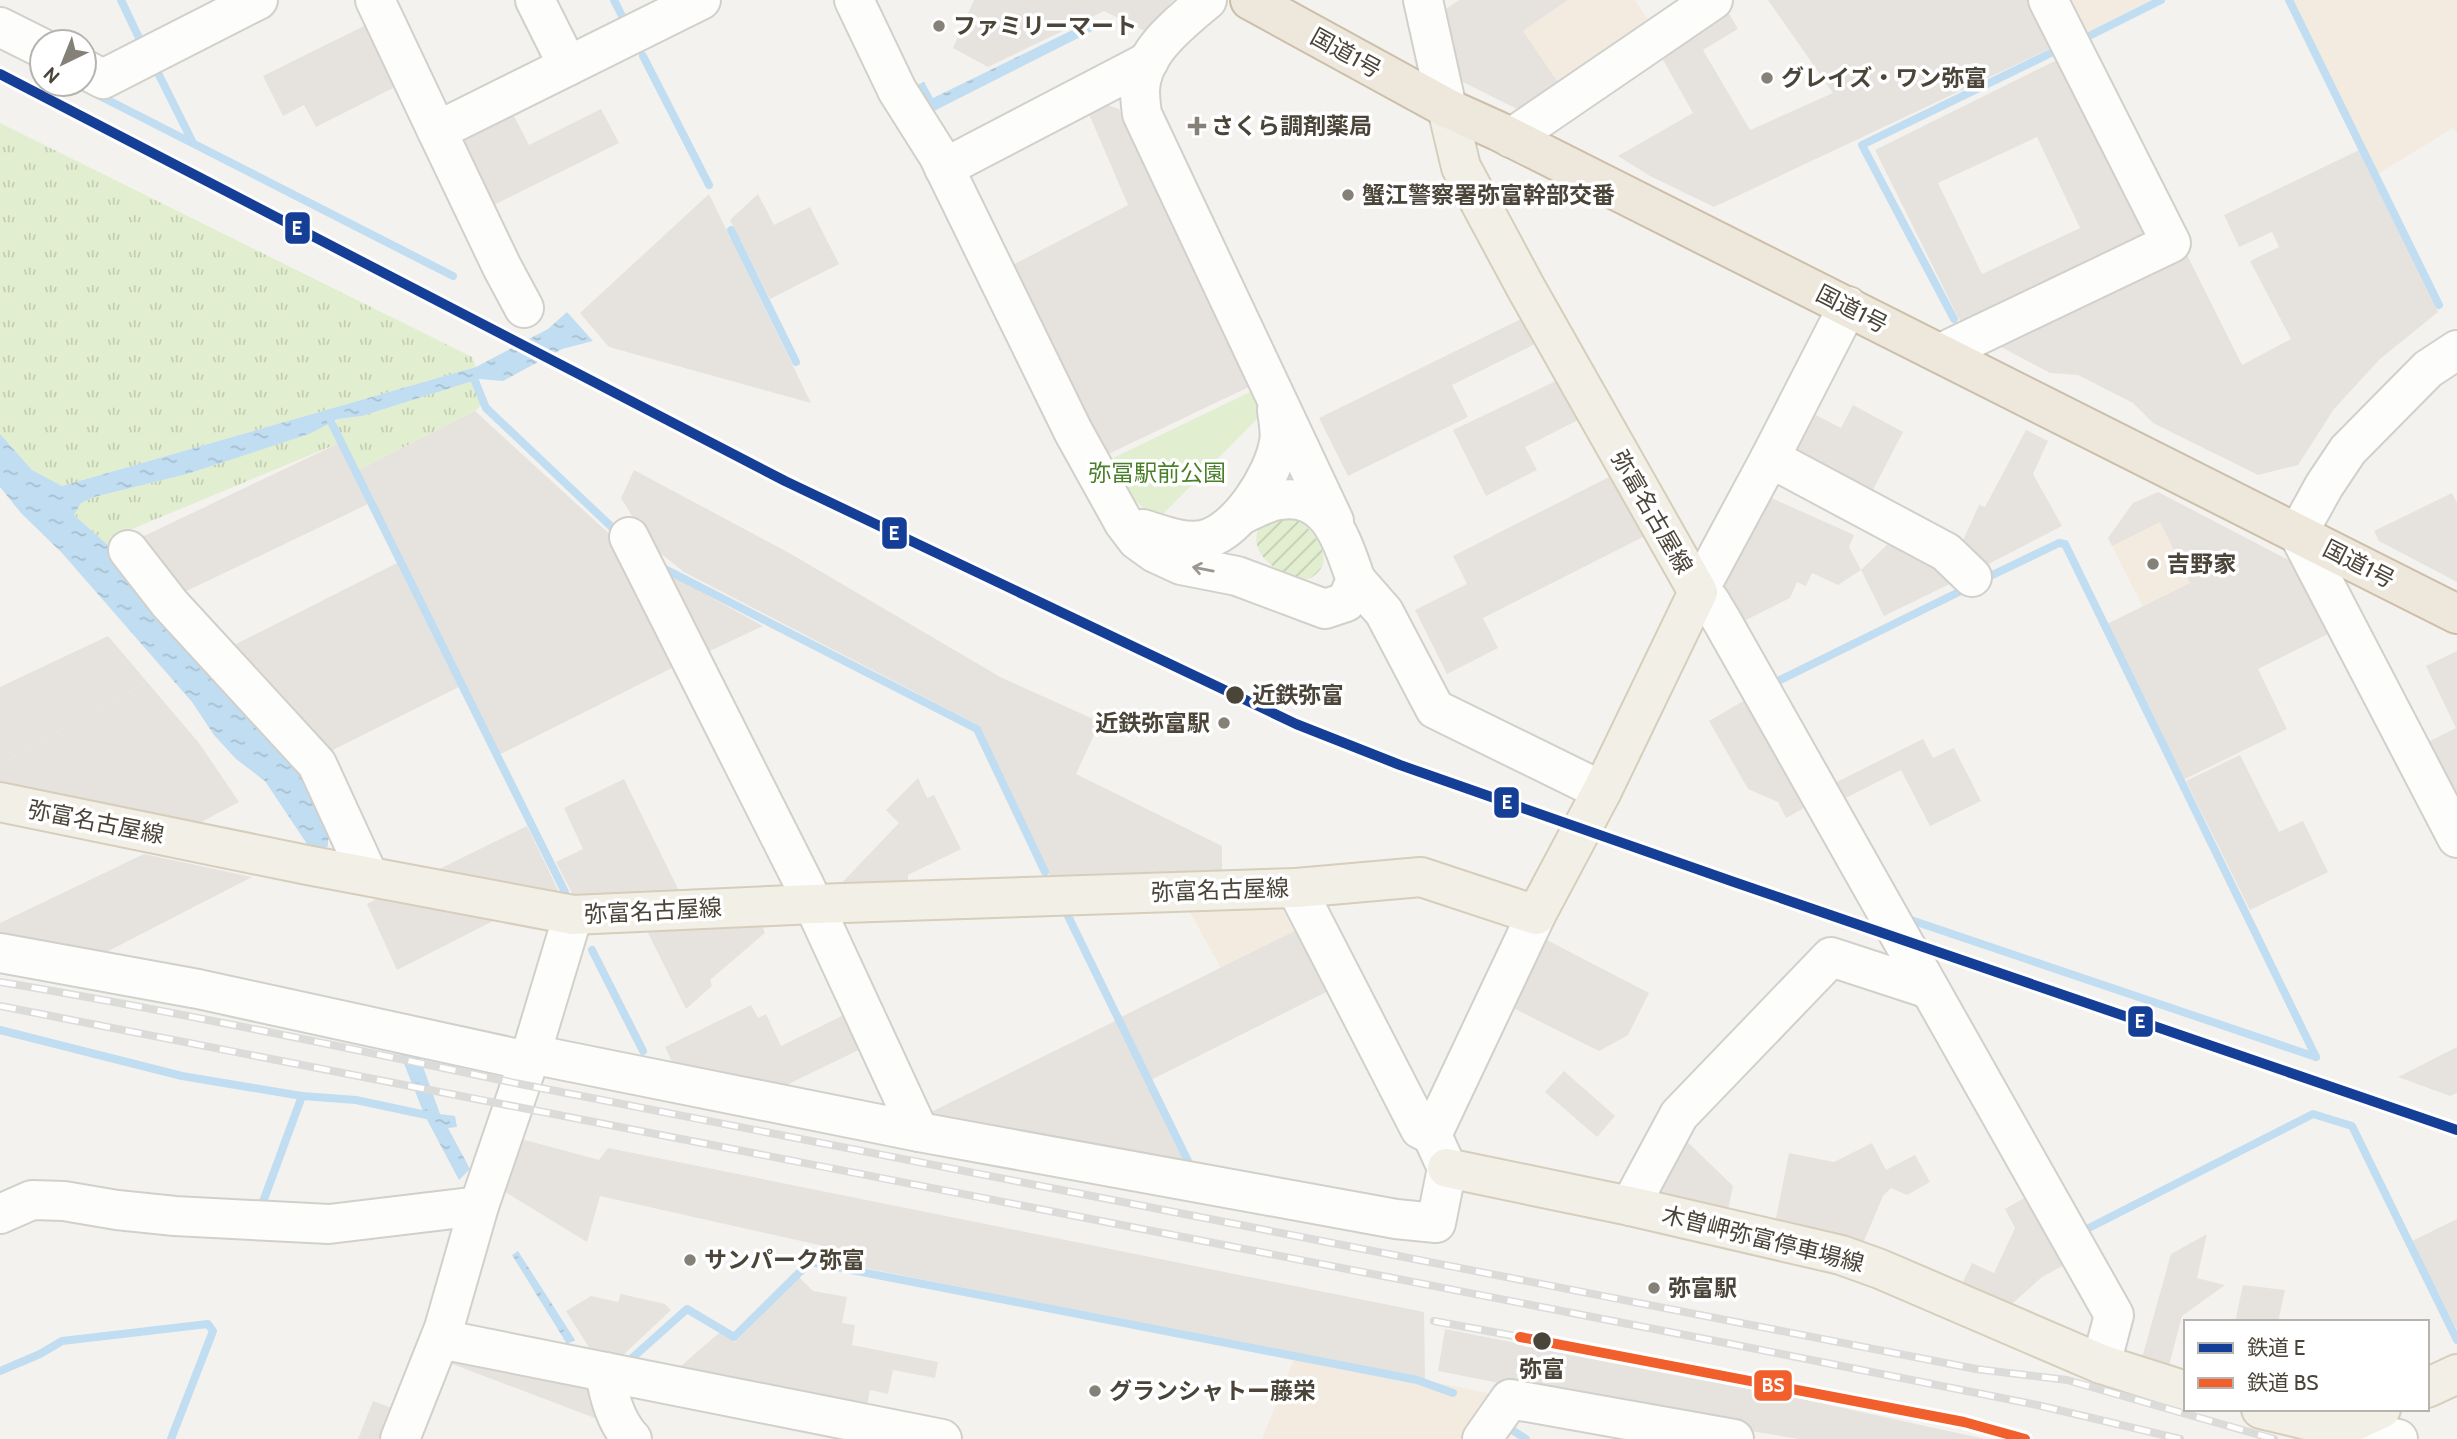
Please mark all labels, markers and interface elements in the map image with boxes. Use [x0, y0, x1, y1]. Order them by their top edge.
place label: ファミリーマート [953, 12, 1137, 40]
marker: ファミリーマート [931, 18, 947, 34]
street label: 国道1号 [1306, 22, 1386, 84]
north arrow [28, 28, 98, 98]
text: N [39, 62, 65, 88]
place label: グレイズ・ワン弥富 [1781, 64, 1987, 92]
marker: グレイズ・ワン弥富 [1759, 70, 1775, 86]
place label: さくら調剤薬局 [1211, 112, 1372, 140]
marker: さくら調剤薬局 [1189, 118, 1205, 134]
place label: 蟹江警察署弥富幹部交番 [1362, 181, 1615, 209]
marker: 蟹江警察署弥富幹部交番 [1340, 187, 1356, 203]
line badge: E [284, 211, 311, 245]
text: E [292, 217, 303, 240]
street label: 国道1号 [1812, 279, 1892, 339]
street label: 弥富名古屋線 [1605, 445, 1699, 579]
park label: 弥冨駅前公園 [1088, 459, 1226, 487]
line badge: E [881, 516, 908, 550]
text: E [889, 522, 900, 545]
street label: 国道1号 [2319, 534, 2399, 594]
place label: 吉野家 [2167, 550, 2236, 578]
marker: 吉野家 [2145, 556, 2161, 572]
one-way arrow [1192, 562, 1215, 575]
place label: 近鉄弥富 [1252, 681, 1344, 709]
marker: 近鉄弥富 [1224, 684, 1246, 706]
place label: 近鉄弥富駅 [1095, 709, 1210, 737]
marker: 近鉄弥富駅 [1216, 715, 1232, 731]
line badge: E [1493, 786, 1520, 819]
text: E [1502, 791, 1513, 814]
street label: 弥富名古屋線 [26, 795, 166, 849]
street label: 弥富名古屋線 [1151, 874, 1289, 906]
street label: 弥富名古屋線 [583, 893, 723, 929]
line badge: E [2127, 1005, 2154, 1038]
text: E [2135, 1010, 2146, 1033]
street label: 木曽岬弥富停車場線 [1659, 1200, 1867, 1278]
place label: サンパーク弥富 [704, 1246, 865, 1274]
marker: サンパーク弥富 [682, 1252, 698, 1268]
place label: 弥富駅 [1668, 1274, 1737, 1302]
marker: 弥富駅 [1646, 1280, 1662, 1296]
legend [2184, 1320, 2429, 1411]
marker: 弥富 [1531, 1330, 1553, 1352]
text: 鉄道 E [2247, 1335, 2305, 1360]
place label: 弥富 [1519, 1355, 1565, 1383]
line badge: BS [1753, 1369, 1793, 1402]
text: 鉄道 BS [2247, 1370, 2318, 1395]
text: BS [1762, 1374, 1784, 1397]
place label: グランシャトー藤栄 [1109, 1377, 1316, 1405]
marker: グランシャトー藤栄 [1087, 1383, 1103, 1399]

